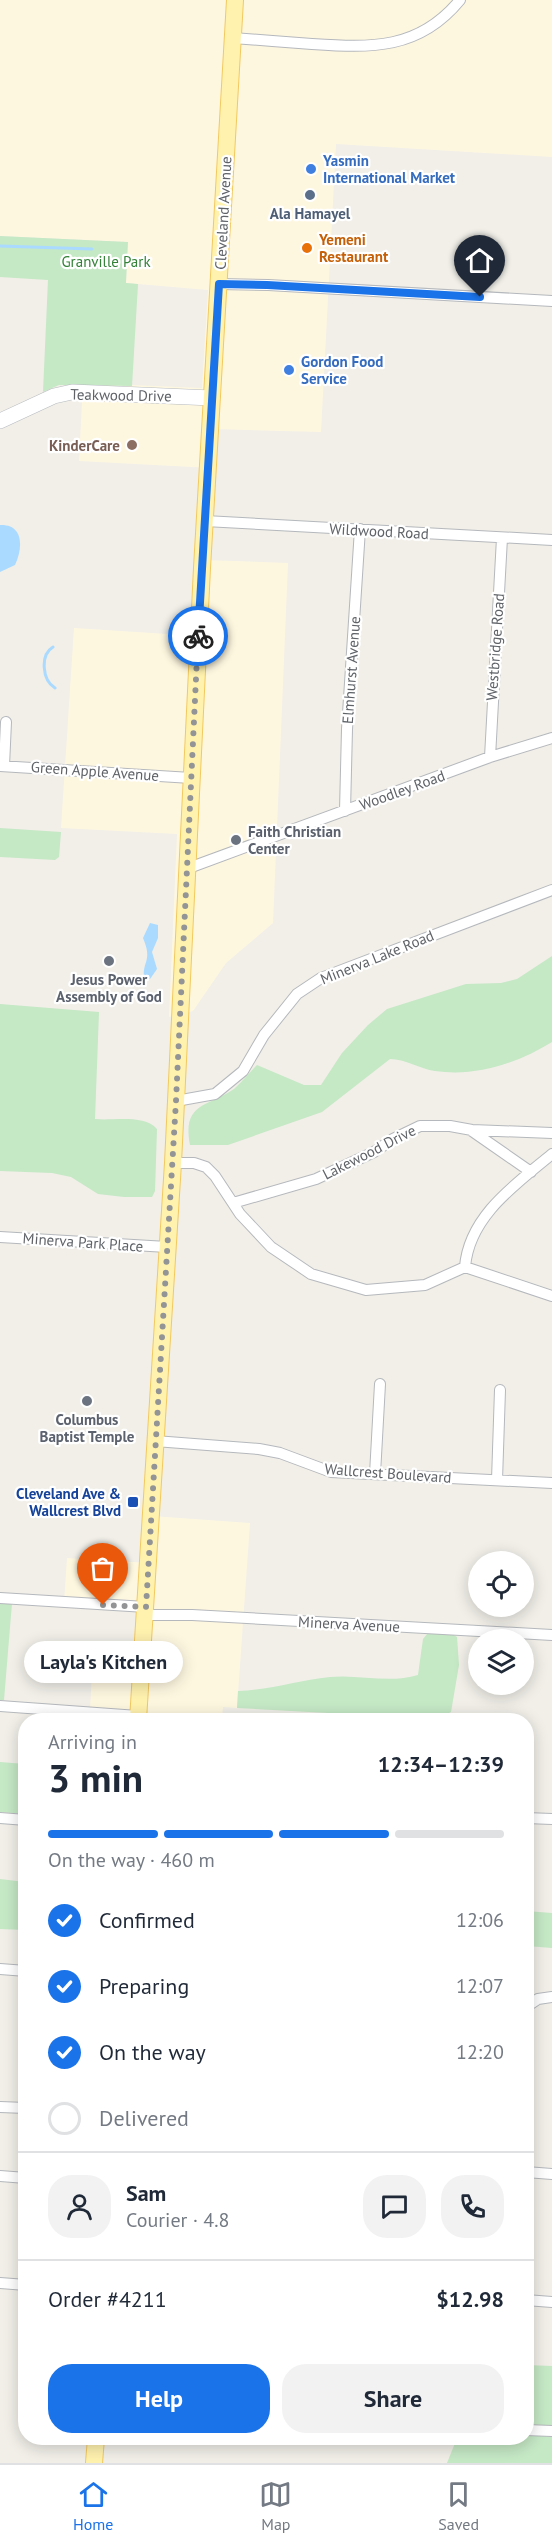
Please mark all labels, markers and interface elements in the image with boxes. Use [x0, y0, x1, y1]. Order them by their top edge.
place label: Yasmin International Market [322, 151, 456, 187]
street label: Cleveland Avenue [211, 156, 235, 270]
marker: Yasmin International Market [304, 162, 318, 176]
marker: Ala Hamayel [303, 188, 317, 202]
place label: Ala Hamayel [270, 204, 351, 223]
place label: Yemeni Restaurant [318, 230, 389, 266]
pin [454, 235, 505, 297]
marker: Yemeni Restaurant [300, 241, 314, 255]
icon: home [463, 244, 496, 277]
park label: Granville Park [61, 252, 151, 271]
place label: Gordon Food Service [301, 352, 383, 388]
marker: Gordon Food Service [282, 363, 296, 377]
street label: Teakwood Drive [70, 385, 172, 405]
place label: KinderCare [49, 436, 120, 455]
marker: KinderCare [125, 438, 139, 452]
street label: Wildwood Road [329, 519, 429, 543]
street label: Westbridge Road [482, 593, 508, 701]
courier [168, 606, 228, 666]
street label: Elmhurst Avenue [338, 616, 364, 724]
icon: bike [182, 620, 215, 653]
street label: Green Apple Avenue [30, 757, 160, 785]
street label: Woodley Road [357, 766, 447, 814]
place label: Faith Christian Center [248, 822, 341, 858]
marker: Faith Christian Center [229, 833, 243, 847]
street label: Minerva Lake Road [317, 926, 437, 988]
marker: Jesus Power Assembly of God [102, 954, 116, 968]
place label: Jesus Power Assembly of God [56, 970, 162, 1006]
street label: Lakewood Drive [319, 1120, 419, 1184]
street label: Minerva Park Place [22, 1228, 144, 1256]
marker: Columbus Baptist Temple [80, 1394, 94, 1408]
place label: Columbus Baptist Temple [40, 1410, 135, 1446]
street label: Wallcrest Boulevard [324, 1459, 452, 1487]
place label: Cleveland Ave & Wallcrest Blvd [16, 1484, 121, 1520]
marker: Cleveland Ave & Wallcrest Blvd [126, 1495, 140, 1509]
pin [77, 1543, 128, 1605]
map controls [468, 1551, 534, 1695]
button: locate [468, 1551, 534, 1617]
icon: bag [86, 1552, 119, 1585]
street label: Minerva Avenue [298, 1612, 400, 1636]
button: layers [468, 1629, 534, 1695]
callout: Layla's Kitchen [24, 1641, 182, 1683]
text: Layla's Kitchen [40, 1649, 167, 1675]
text: Arriving in [48, 1729, 137, 1755]
text: 12:34–12:39 [378, 1750, 504, 1778]
text: 3 min [48, 1752, 143, 1803]
text: On the way · 460 m [48, 1847, 215, 1873]
icon: check [48, 1904, 81, 1937]
text: Confirmed [99, 1906, 195, 1934]
text: 12:06 [456, 1907, 504, 1933]
icon: check [48, 1970, 81, 2003]
text: Preparing [99, 1972, 189, 2000]
text: 12:07 [456, 1973, 504, 1999]
icon: check [48, 2036, 81, 2069]
text: On the way [99, 2038, 206, 2066]
text: 12:20 [456, 2039, 504, 2065]
text: Delivered [99, 2104, 189, 2132]
button: person [48, 2175, 111, 2238]
button: chat [363, 2175, 426, 2238]
button: phone [441, 2175, 504, 2238]
text: Sam [126, 2179, 166, 2207]
text: Courier · 4.8 [126, 2207, 229, 2233]
text: Order #4211 [48, 2285, 167, 2313]
text: $12.98 [436, 2285, 504, 2313]
button: Help [48, 2364, 270, 2433]
button: Share [282, 2364, 504, 2433]
tab: Home [73, 2478, 113, 2534]
tab: Map [259, 2478, 292, 2534]
tab: Saved [438, 2478, 479, 2534]

